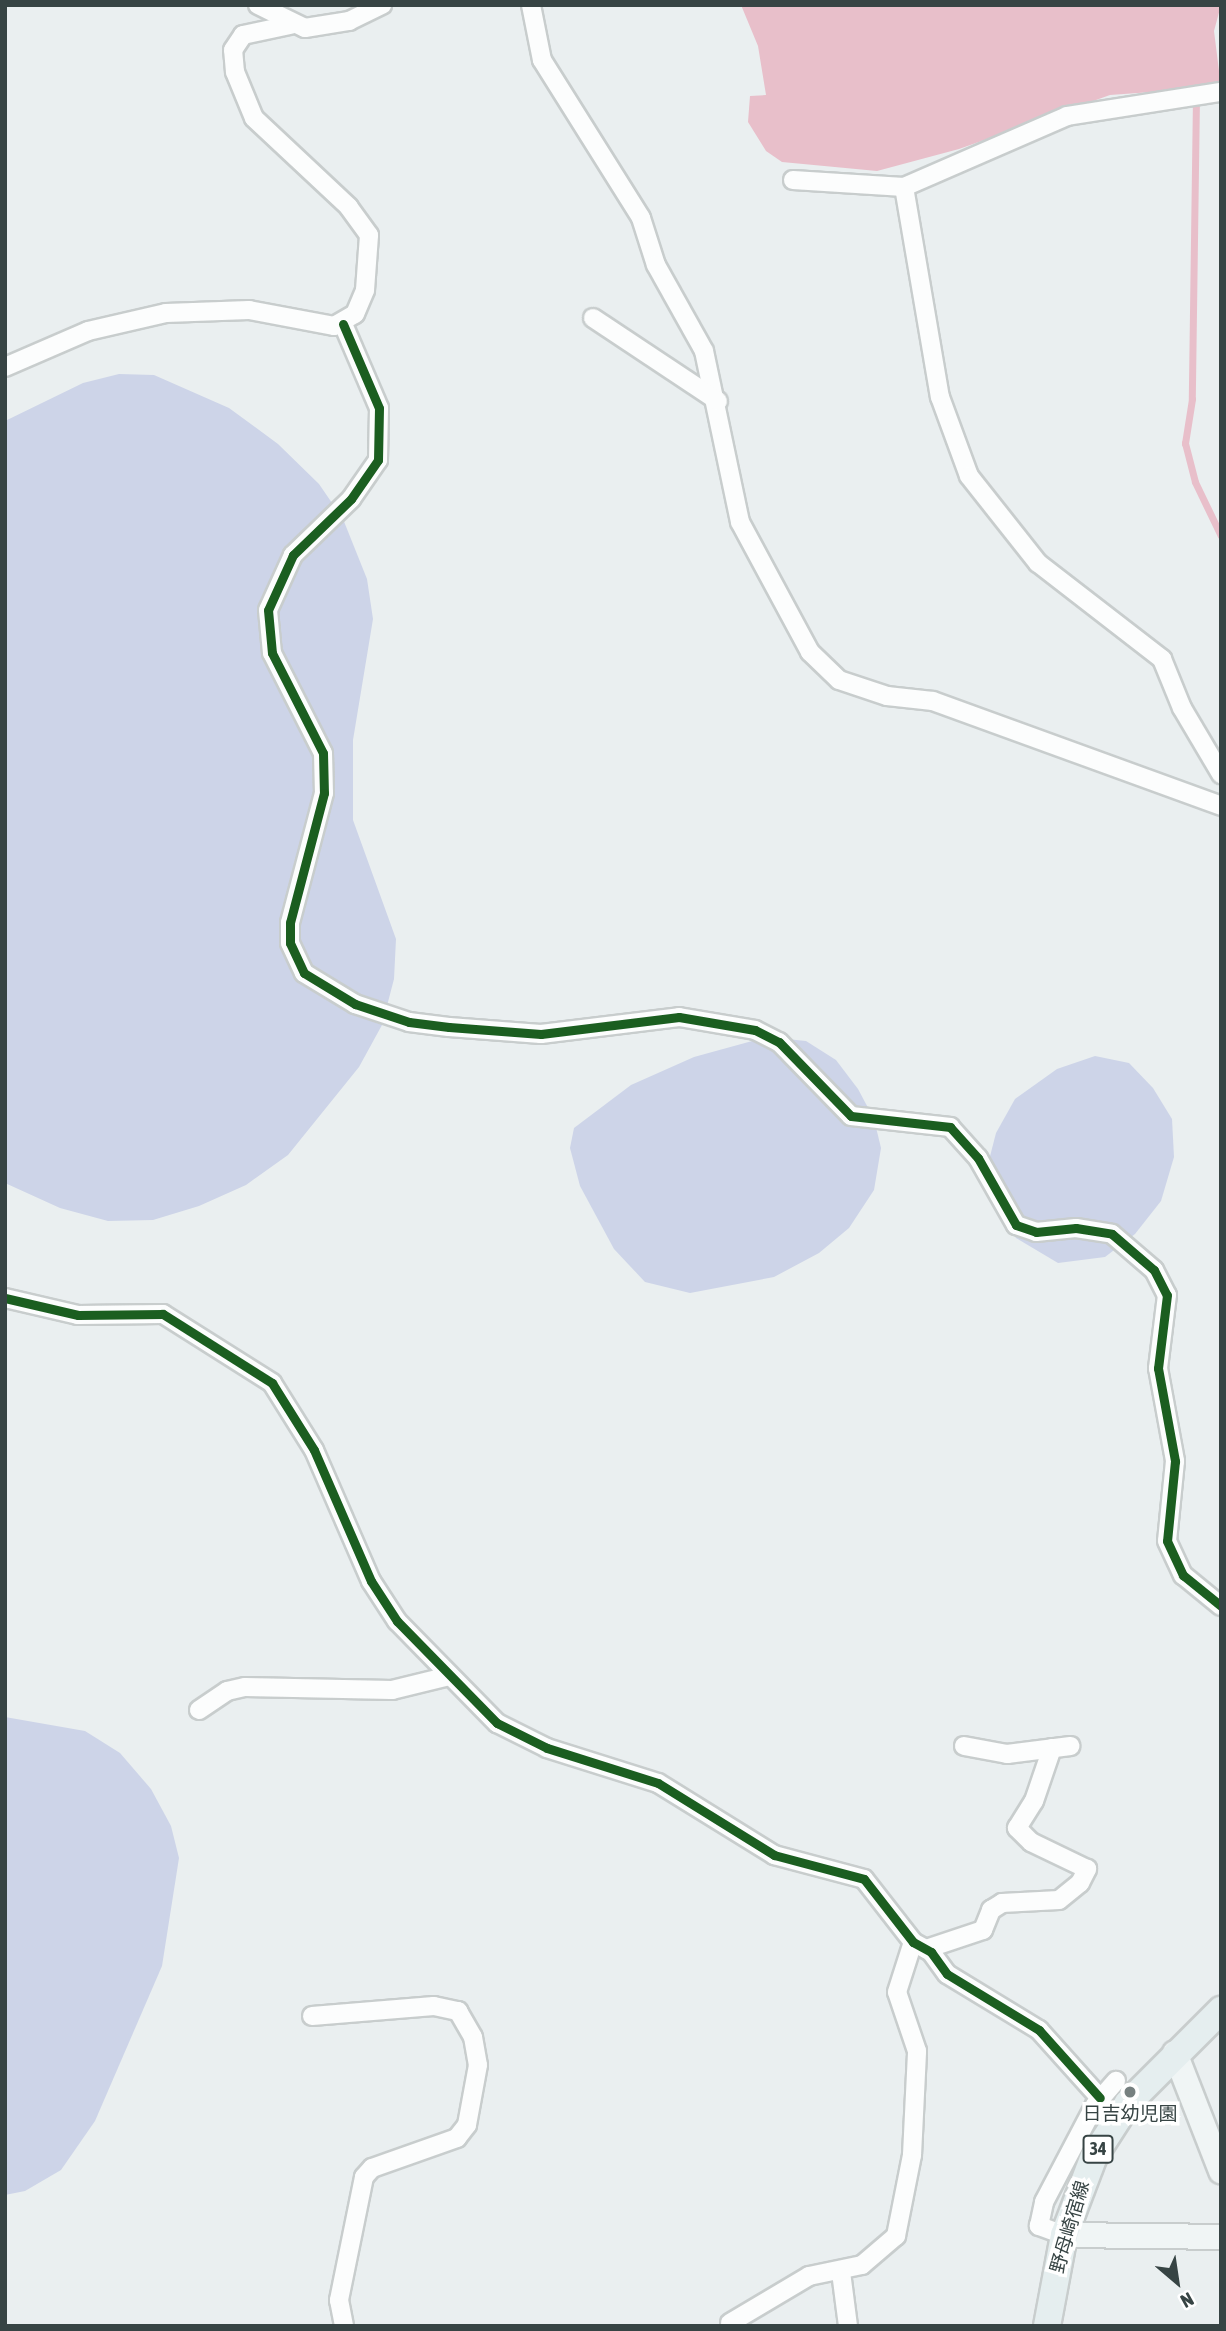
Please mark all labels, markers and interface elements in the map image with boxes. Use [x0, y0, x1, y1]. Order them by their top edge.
marker: 日吉幼児園 [1122, 2084, 1138, 2100]
place label: 日吉幼児園 [1083, 2103, 1177, 2125]
road number: 34 [1082, 2134, 1114, 2164]
street label: 野母崎宿線 [1046, 2178, 1094, 2276]
north arrow [1142, 2247, 1212, 2317]
text: N [1177, 2288, 1197, 2313]

